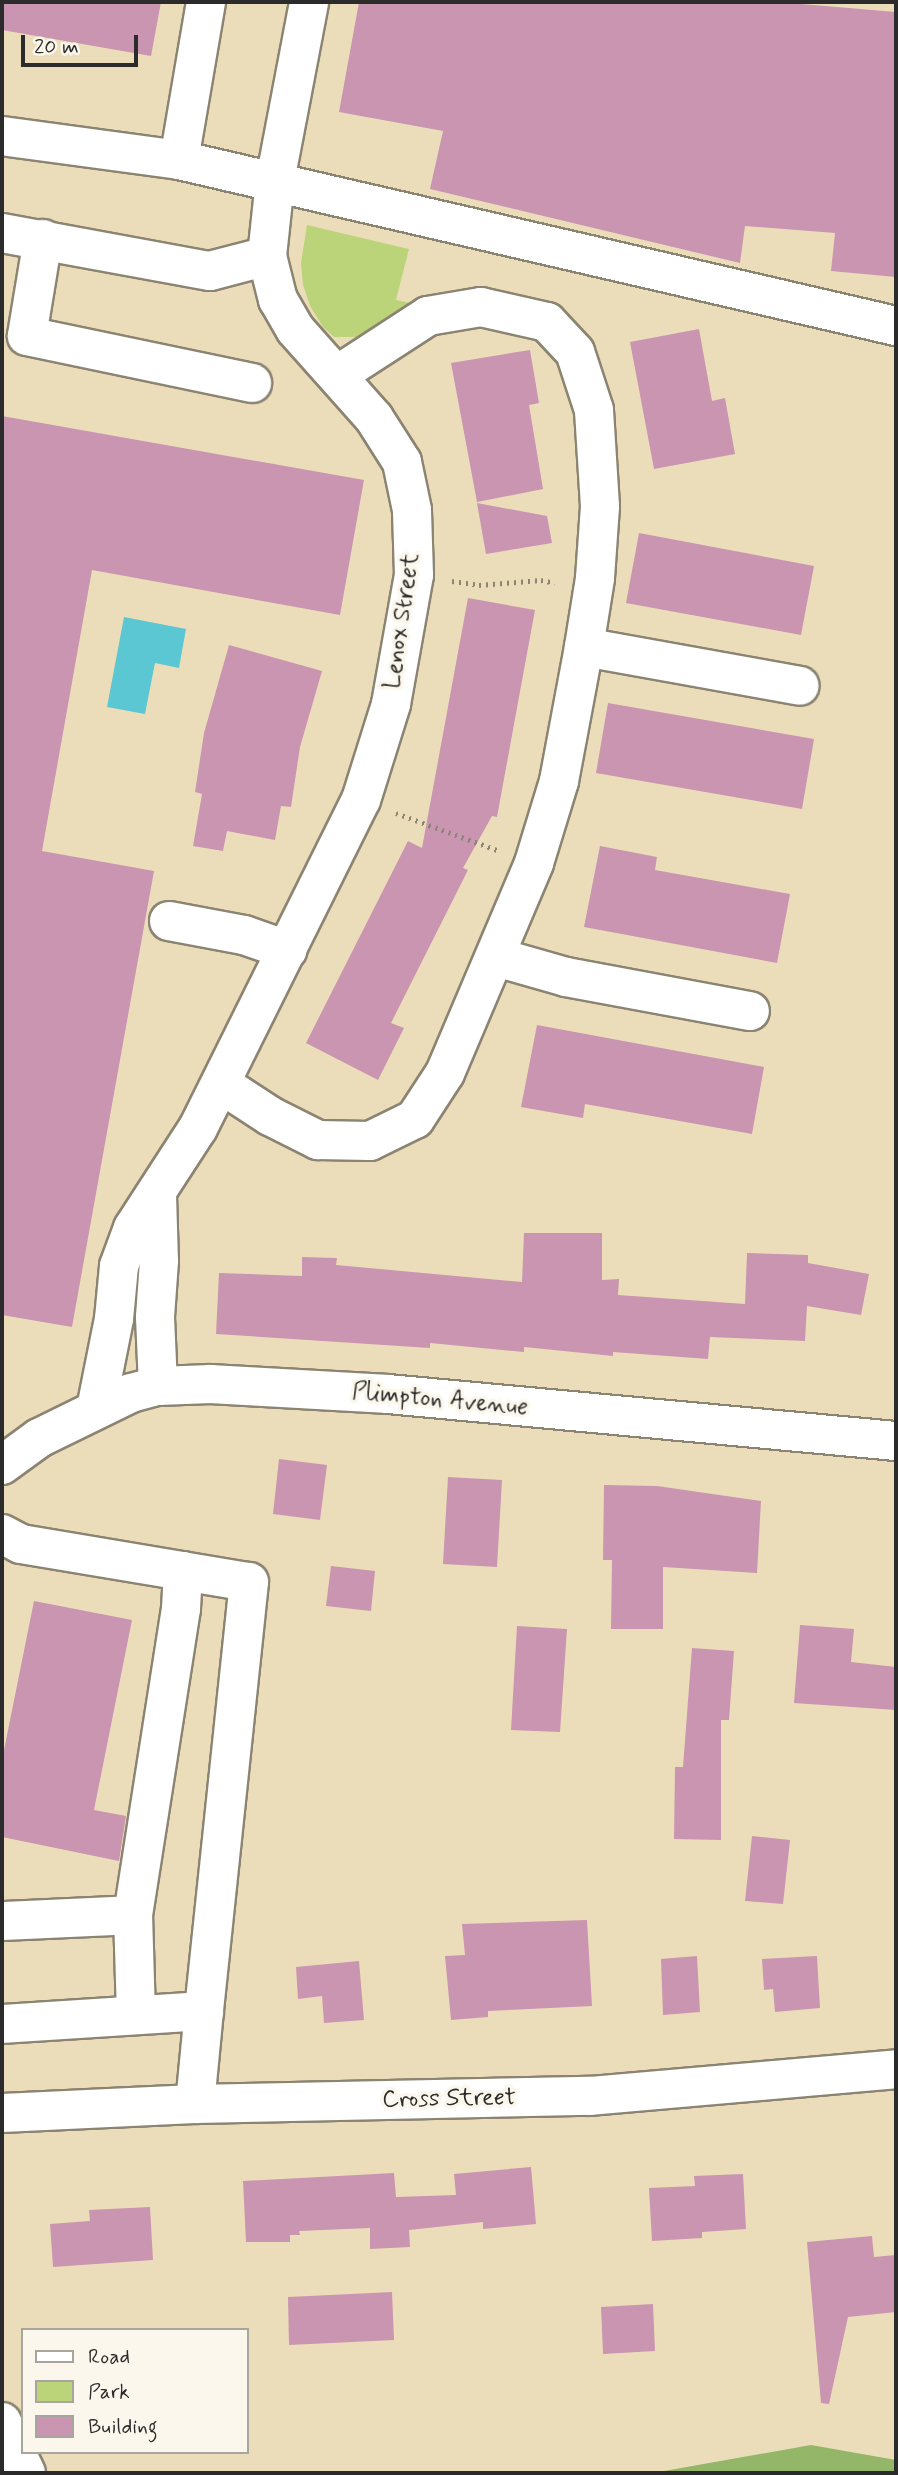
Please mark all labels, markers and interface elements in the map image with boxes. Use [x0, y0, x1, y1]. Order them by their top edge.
scale bar [24, 21, 142, 65]
text: 20 m [34, 33, 79, 61]
street label: Lenox Street [378, 551, 426, 691]
street label: Plimpton Avenue [353, 1378, 527, 1422]
street label: Cross Street [382, 2083, 516, 2115]
legend [21, 2328, 248, 2454]
text: Road [88, 2343, 130, 2371]
text: Park [88, 2378, 130, 2406]
text: Building [88, 2413, 158, 2441]

